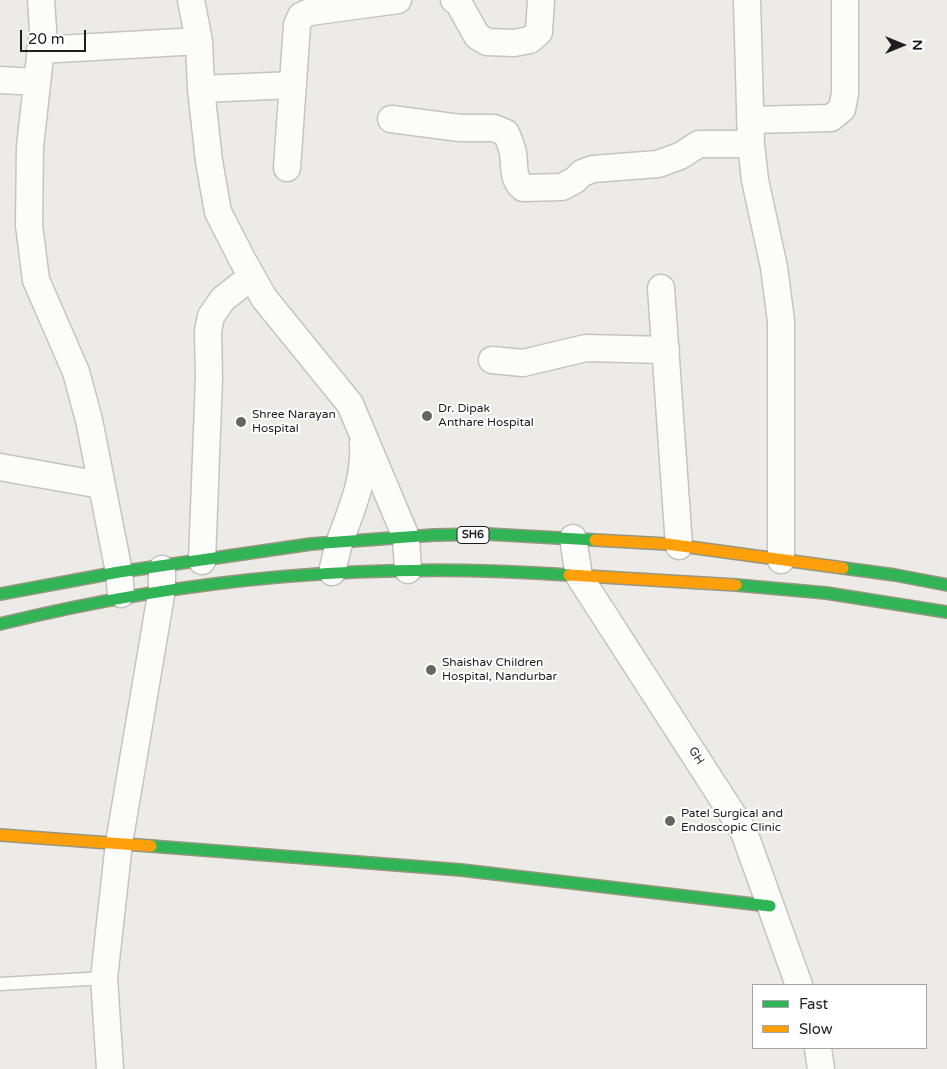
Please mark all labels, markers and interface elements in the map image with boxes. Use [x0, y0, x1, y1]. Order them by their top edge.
scale bar [22, 20, 89, 52]
north arrow [877, 20, 927, 70]
text: 20 m [28, 30, 65, 48]
text: N [909, 39, 926, 51]
place label: Dr. Dipak Anthare Hospital [438, 402, 534, 430]
place label: Shree Narayan Hospital [252, 408, 336, 436]
marker: Dr. Dipak Anthare Hospital [420, 409, 434, 423]
marker: Shree Narayan Hospital [234, 415, 248, 429]
road number: SH6 [457, 526, 489, 544]
place label: Shaishav Children Hospital, Nandurbar [442, 656, 557, 684]
marker: Shaishav Children Hospital, Nandurbar [424, 663, 438, 677]
street label: GH [685, 744, 707, 768]
place label: Patel Surgical and Endoscopic Clinic [681, 807, 783, 835]
marker: Patel Surgical and Endoscopic Clinic [663, 814, 677, 828]
legend [752, 984, 927, 1049]
text: Fast [799, 995, 828, 1013]
text: Slow [799, 1020, 833, 1038]

